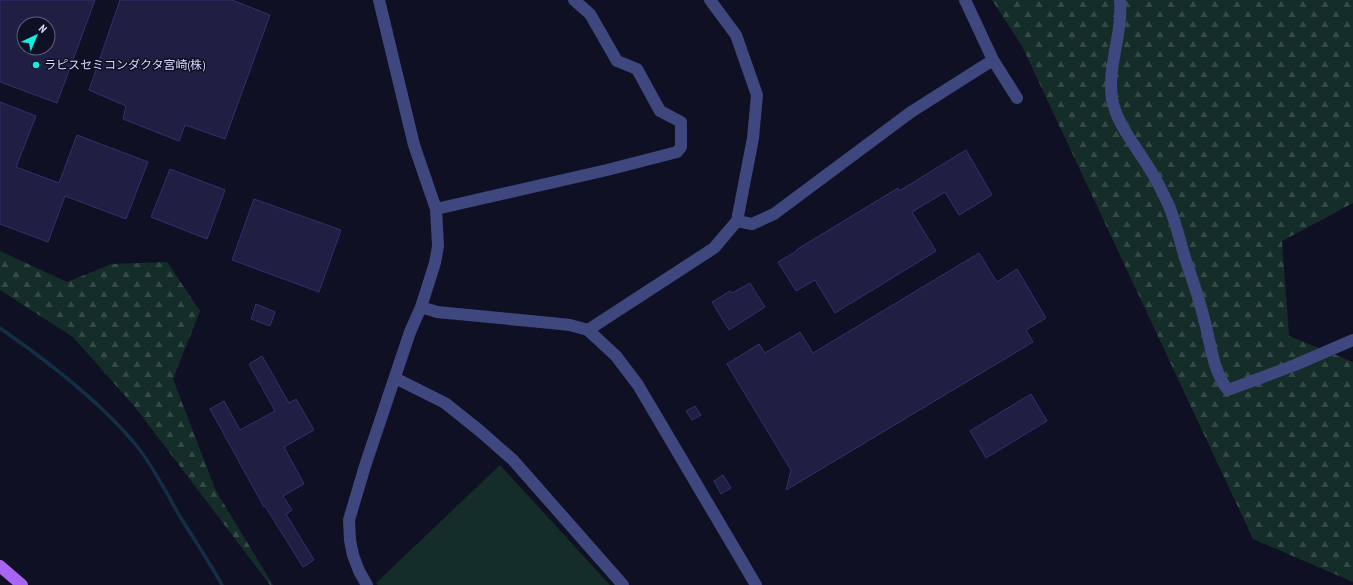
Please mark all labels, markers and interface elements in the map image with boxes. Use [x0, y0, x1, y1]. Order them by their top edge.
north arrow [16, 16, 56, 56]
text: N [36, 22, 50, 36]
place label: ラピスセミコンダクタ宮崎(株) [44, 57, 205, 72]
marker: ラピスセミコンダクタ宮崎(株) [31, 60, 41, 70]

